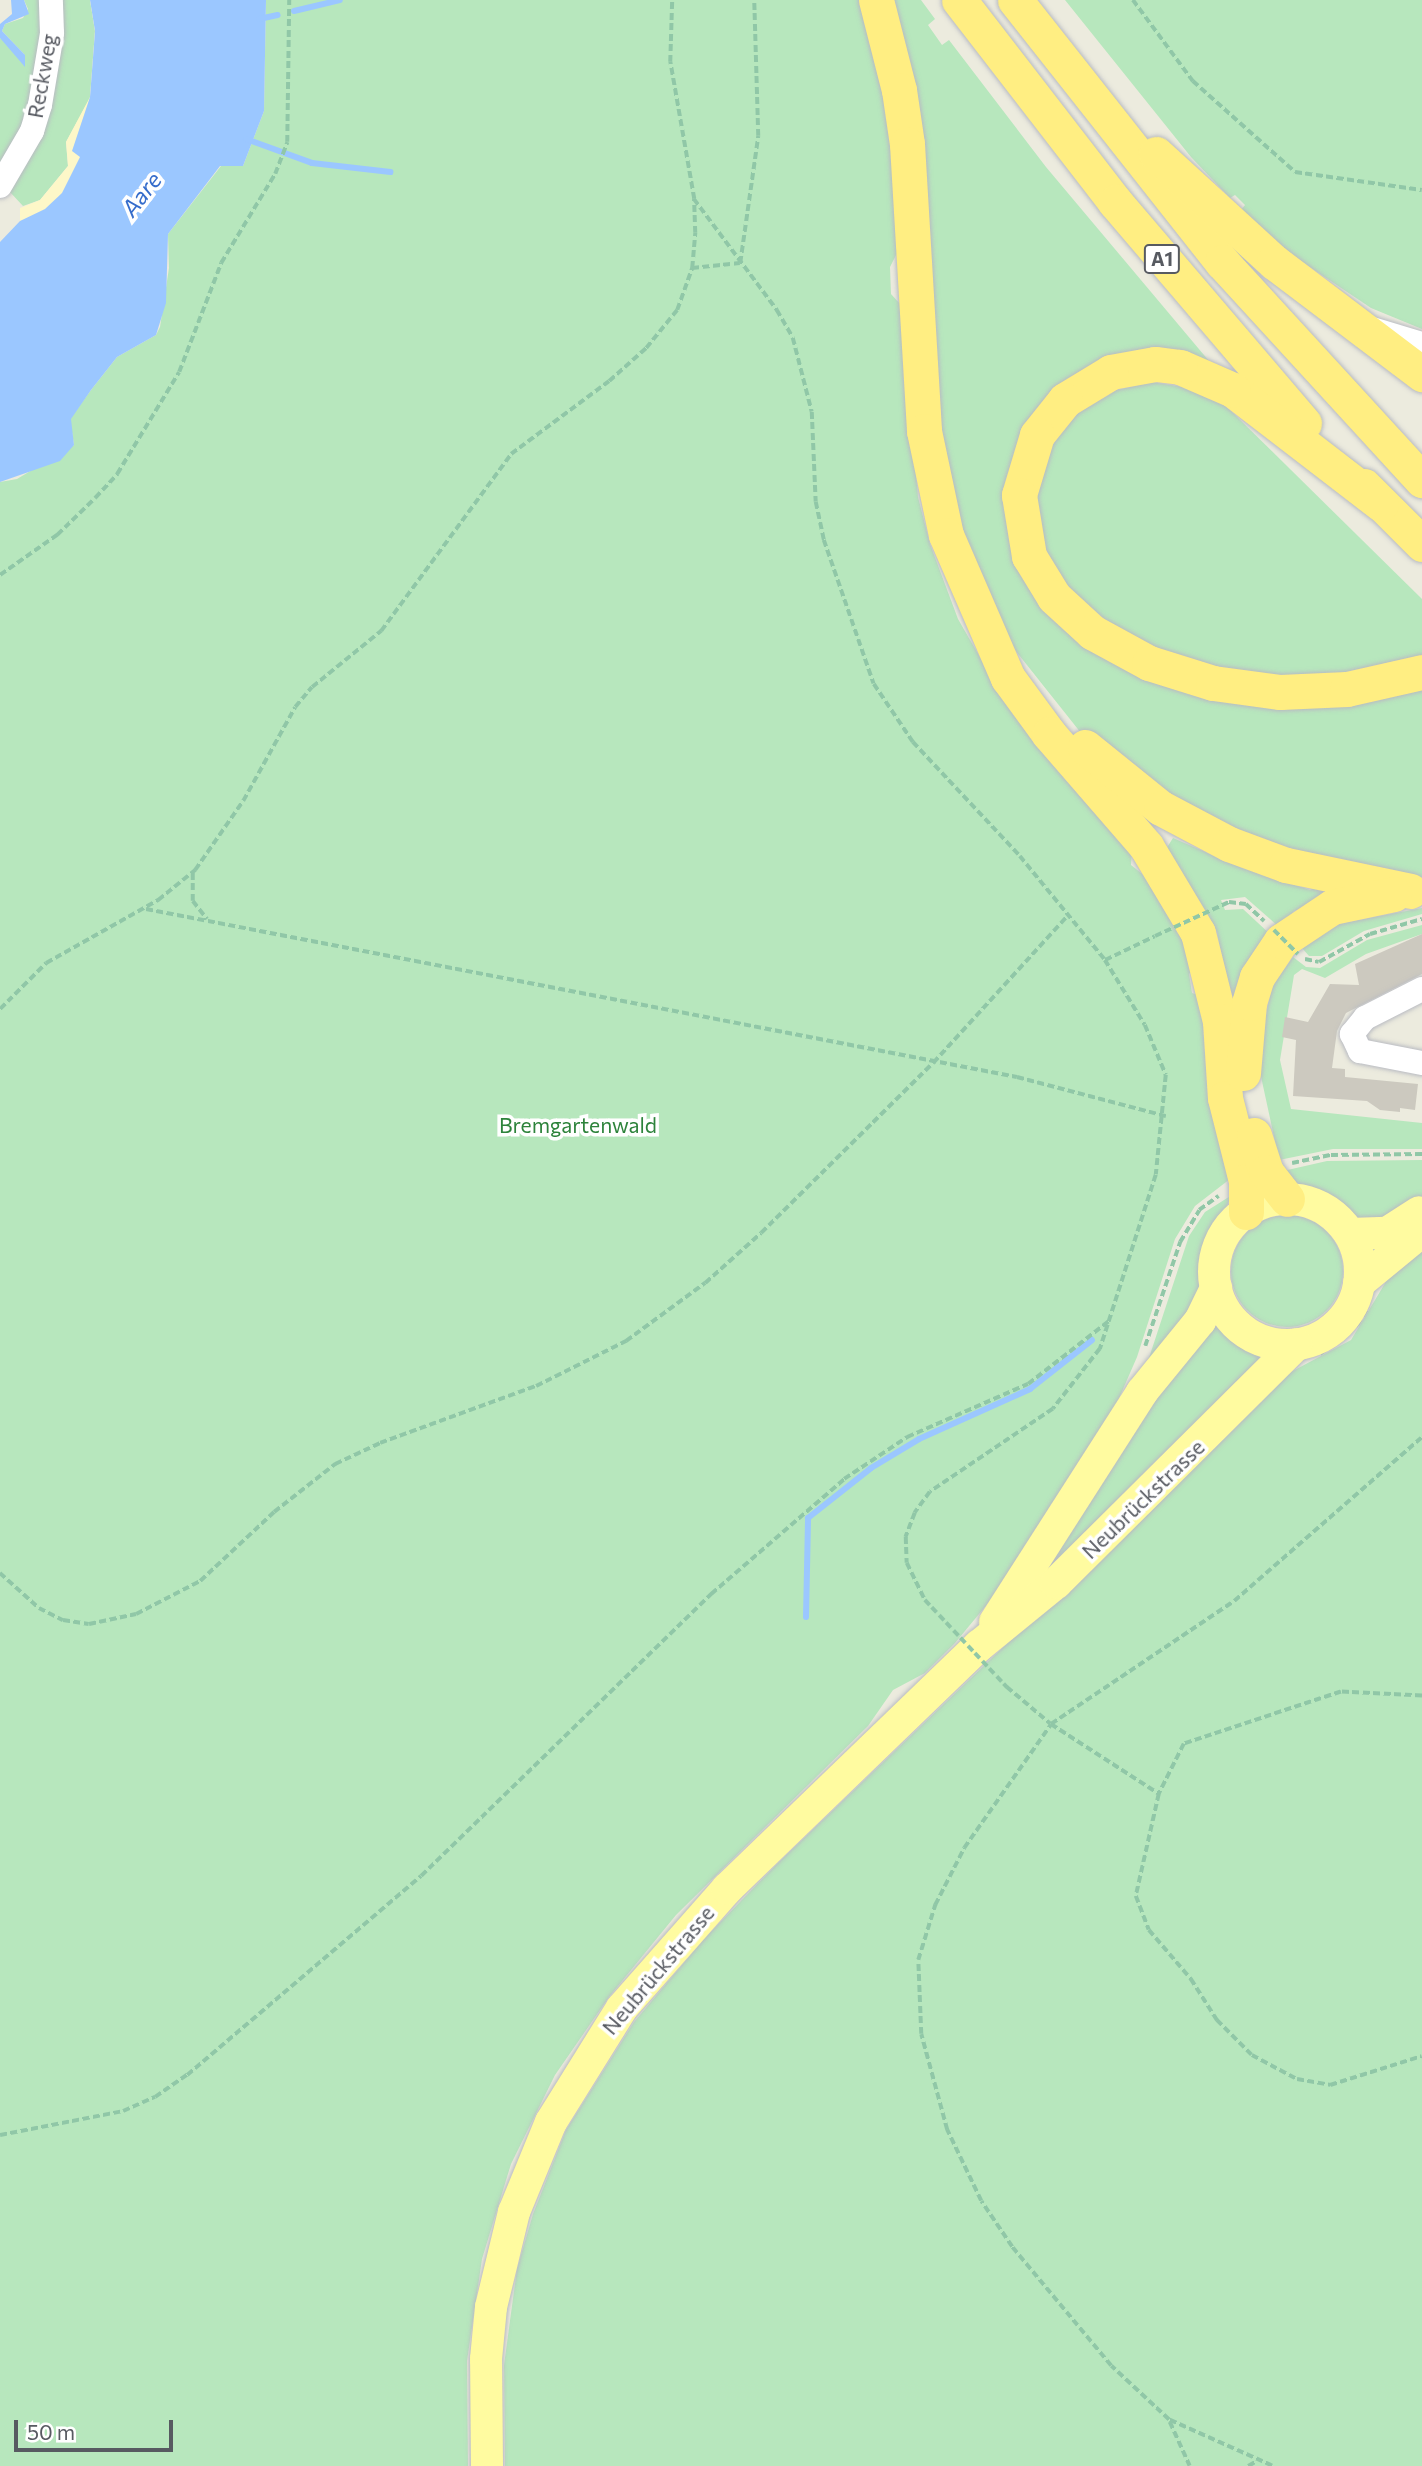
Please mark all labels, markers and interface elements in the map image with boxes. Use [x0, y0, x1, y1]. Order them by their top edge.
street label: Reckweg [22, 32, 62, 120]
water label: Aare [115, 166, 167, 222]
road number: A1 [1143, 244, 1181, 274]
park label: Bremgartenwald [499, 1112, 657, 1138]
street label: Neubrückstrasse [1077, 1434, 1209, 1564]
street label: Neubrückstrasse [597, 1900, 719, 2040]
scale bar [18, 2406, 177, 2450]
text: 50 m [27, 2419, 75, 2444]

